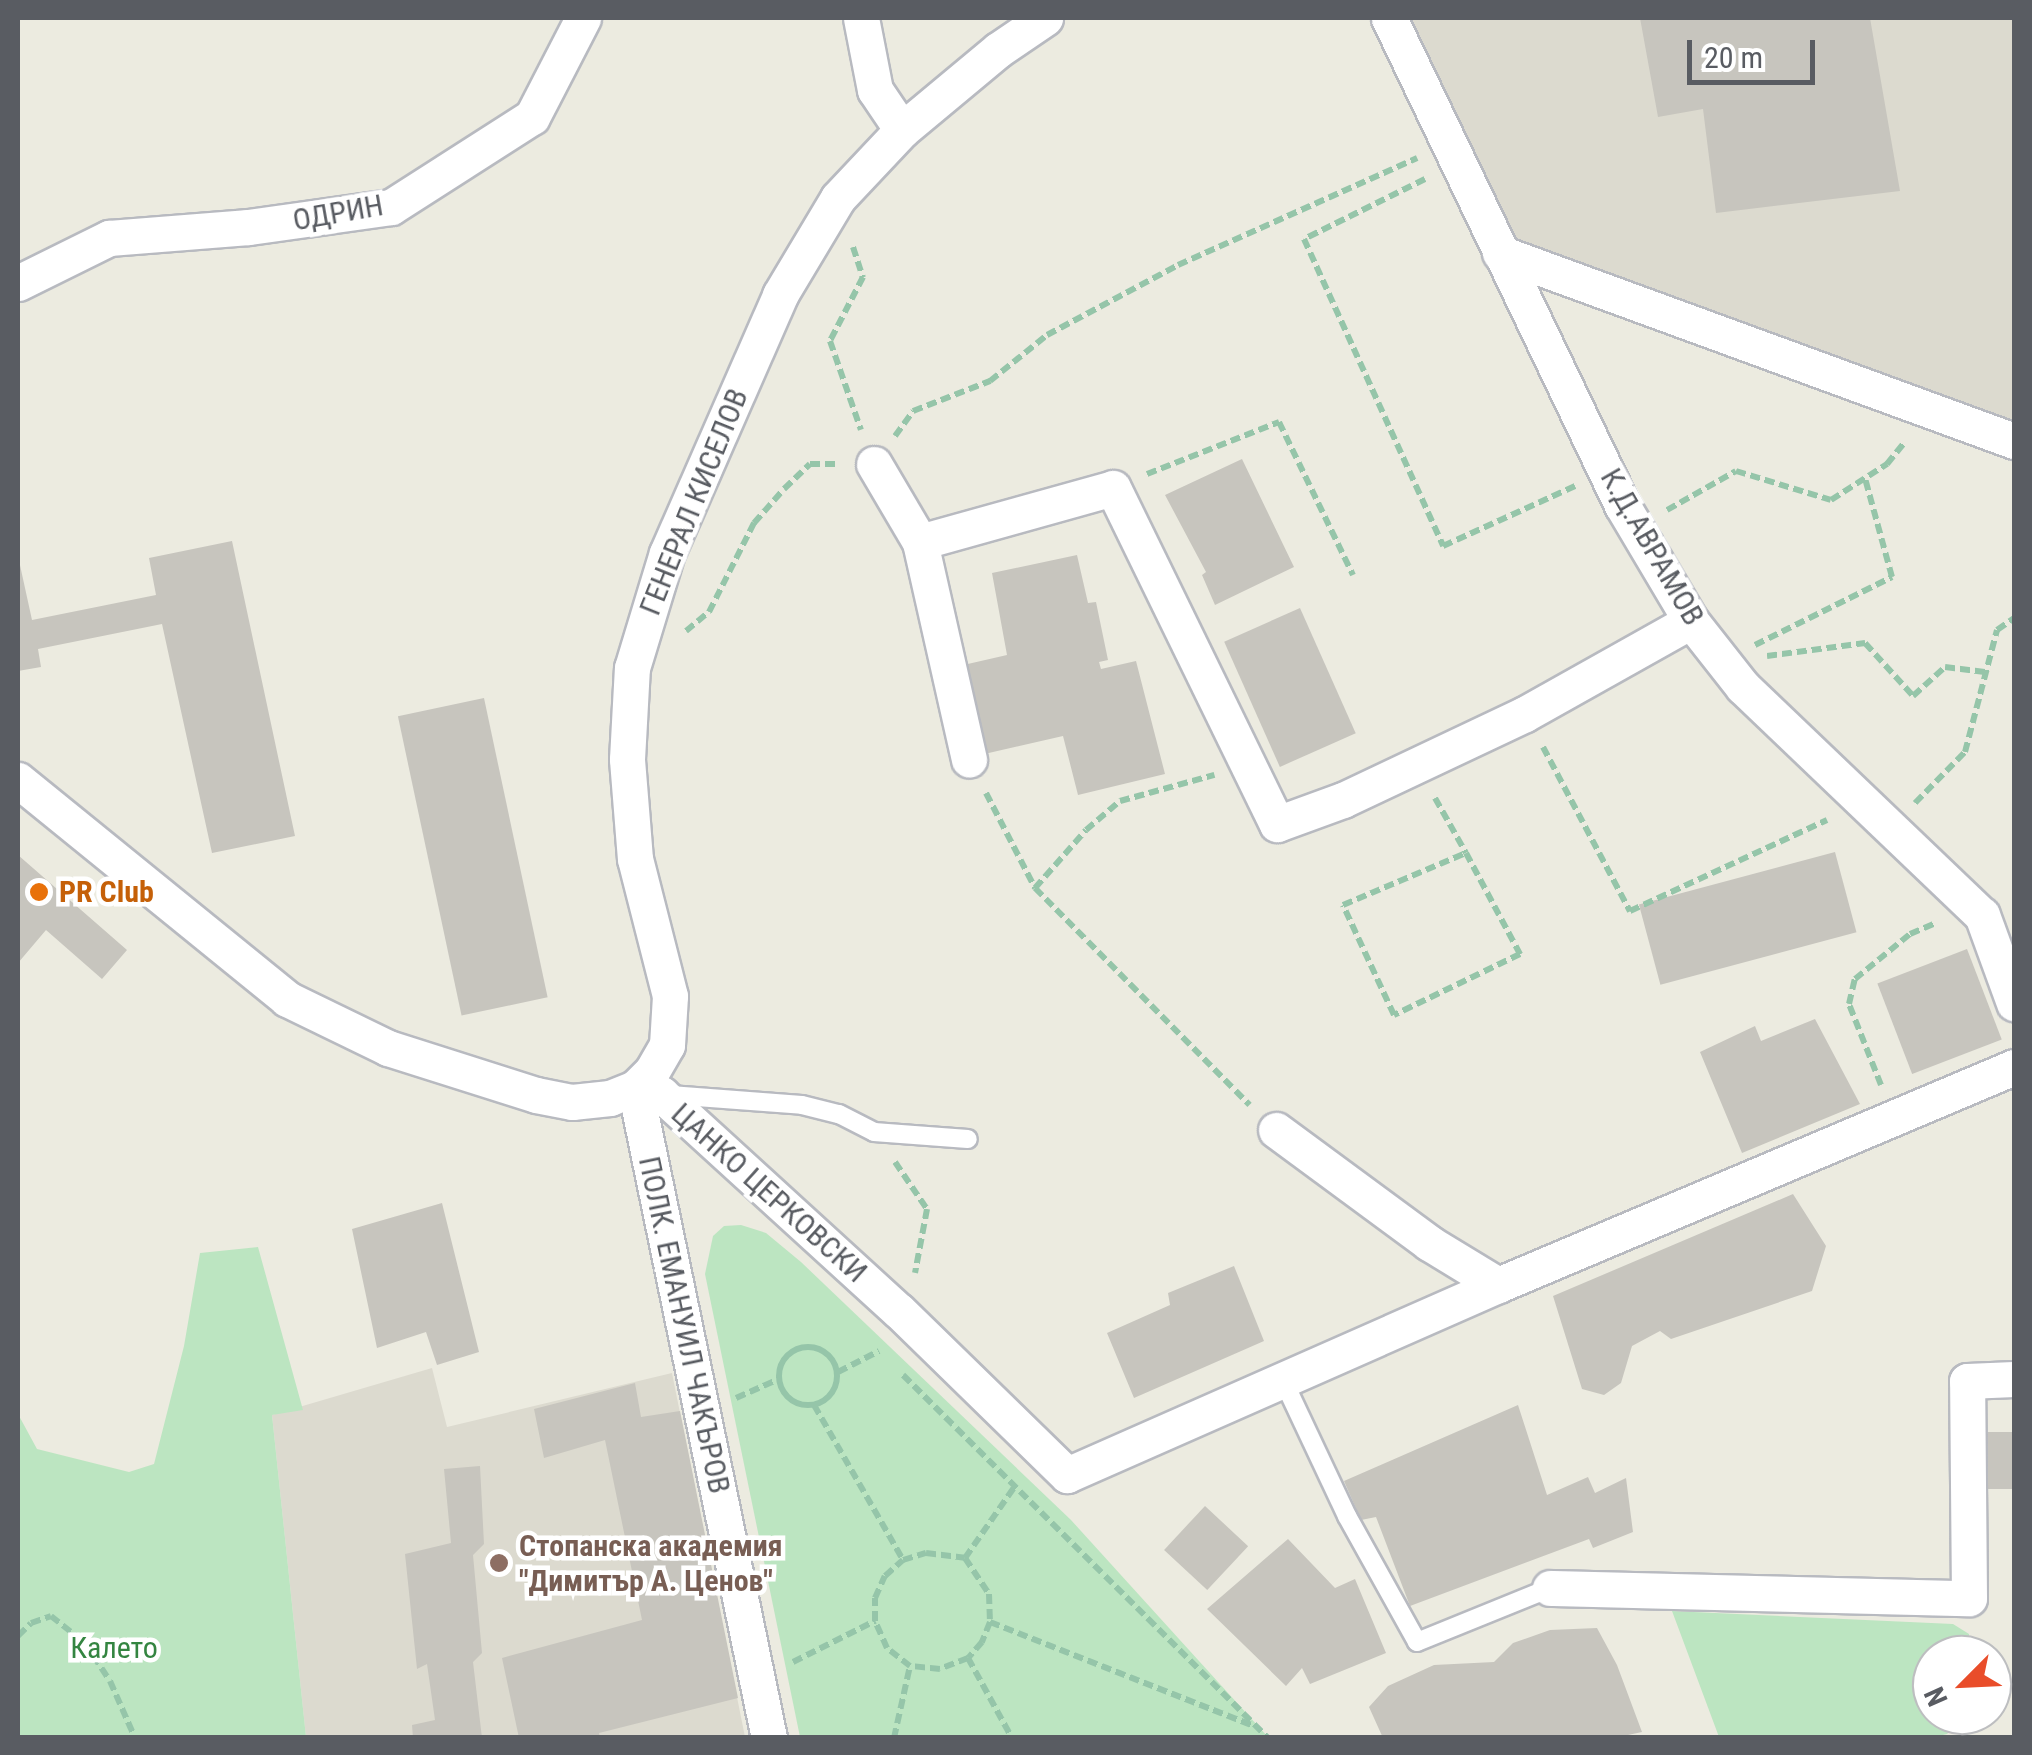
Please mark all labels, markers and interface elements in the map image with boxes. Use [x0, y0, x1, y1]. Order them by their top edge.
scale bar [1692, 20, 1820, 82]
text: 20 m [1704, 40, 1763, 75]
street label: ОДРИН [290, 187, 386, 239]
street label: ГЕНЕРАЛ КИСЕЛОВ [632, 384, 756, 620]
street label: К.Д.АВРАМОВ [1593, 462, 1711, 632]
place label: PR Club [59, 874, 154, 910]
marker: PR Club [28, 881, 50, 903]
street label: ЦАНКО ЦЕРКОВСКИ [664, 1096, 874, 1290]
street label: ПОЛК. ЕМАНУИЛ ЧАКЪРОВ [631, 1153, 737, 1497]
place label: Стопанска академия "Димитър А. Ценов" [519, 1528, 783, 1598]
marker: Стопанска академия "Димитър А. Ценов" [488, 1552, 510, 1574]
park label: Калето [70, 1630, 158, 1666]
north arrow [1912, 1635, 2012, 1735]
text: N [1917, 1682, 1955, 1711]

